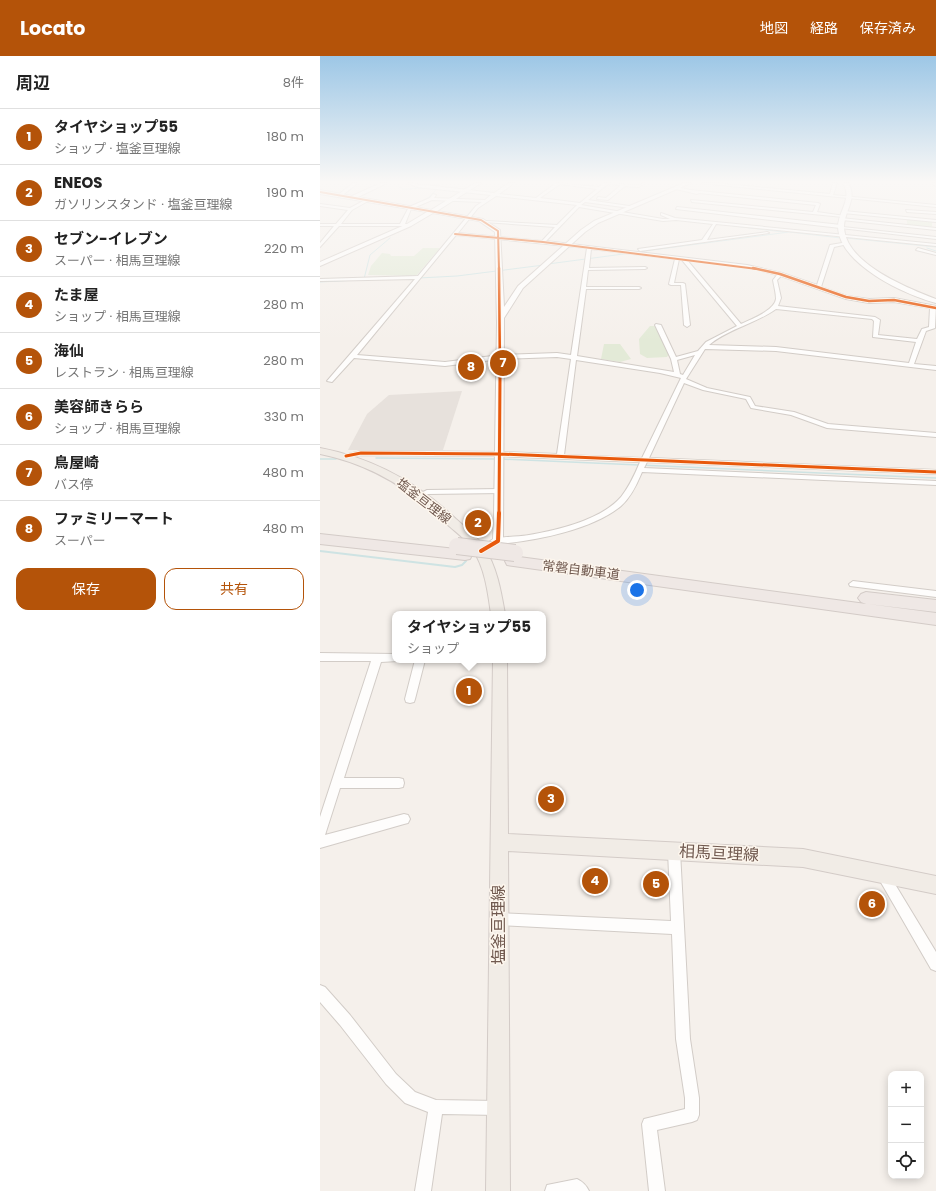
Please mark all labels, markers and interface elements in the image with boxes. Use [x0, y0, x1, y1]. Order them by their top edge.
text: Locato [20, 15, 85, 42]
text: 地図 [760, 18, 788, 38]
text: 経路 [810, 18, 838, 38]
text: 保存済み [860, 18, 916, 38]
text: 周辺 [16, 71, 50, 95]
text: 8件 [283, 73, 304, 92]
text: タイヤショップ55 [54, 116, 178, 137]
text: 1 [27, 127, 31, 146]
text: 180 m [267, 127, 304, 146]
text: ショップ · 塩釜亘理線 [54, 139, 181, 158]
text: ENEOS [54, 172, 103, 193]
text: 2 [25, 183, 33, 202]
text: 190 m [267, 183, 304, 202]
text: ガソリンスタンド · 塩釜亘理線 [54, 195, 232, 214]
text: セブン-イレブン [54, 228, 168, 249]
text: 3 [25, 239, 33, 258]
text: 220 m [264, 239, 304, 258]
text: スーパー · 相馬亘理線 [54, 251, 181, 270]
text: たま屋 [54, 284, 99, 305]
text: 4 [25, 295, 33, 314]
text: 280 m [263, 295, 304, 314]
text: ショップ · 相馬亘理線 [54, 307, 181, 326]
text: 海仙 [54, 340, 84, 361]
pin: 7 [490, 348, 516, 378]
text: 5 [25, 351, 33, 370]
text: 280 m [263, 351, 304, 370]
pin: 8 [458, 352, 484, 382]
text: レストラン · 相馬亘理線 [54, 363, 194, 382]
text: 美容師きらら [54, 396, 144, 417]
text: 6 [25, 407, 33, 426]
text: 330 m [264, 407, 304, 426]
text: ショップ · 相馬亘理線 [54, 419, 181, 438]
text: 鳥屋崎 [54, 452, 99, 473]
text: 7 [26, 463, 32, 482]
text: 480 m [263, 463, 304, 482]
street label: 塩釜亘理線 [393, 474, 455, 528]
text: バス停 [54, 475, 93, 494]
text: ファミリーマート [54, 508, 174, 529]
pin: 2 [465, 508, 491, 538]
text: 8 [25, 519, 33, 538]
text: 480 m [263, 519, 304, 538]
text: スーパー [54, 531, 106, 550]
street label: 常磐自動車道 [541, 556, 621, 584]
button: 保存 [16, 568, 156, 610]
button: 共有 [164, 568, 304, 610]
your location [627, 580, 647, 600]
popup [392, 611, 546, 663]
text: タイヤショップ55 [407, 616, 531, 637]
text: ショップ [407, 639, 459, 658]
pin: 1 [456, 676, 482, 706]
pin: 3 [538, 784, 564, 814]
street label: 相馬亘理線 [678, 839, 760, 867]
pin: 4 [582, 866, 608, 896]
pin: 5 [643, 869, 669, 899]
street label: 塩釜亘理線 [487, 885, 510, 965]
pin: 6 [859, 889, 885, 919]
map controls [888, 1071, 924, 1179]
button: + [888, 1071, 924, 1107]
button: − [888, 1107, 924, 1143]
button: locate [888, 1143, 924, 1179]

